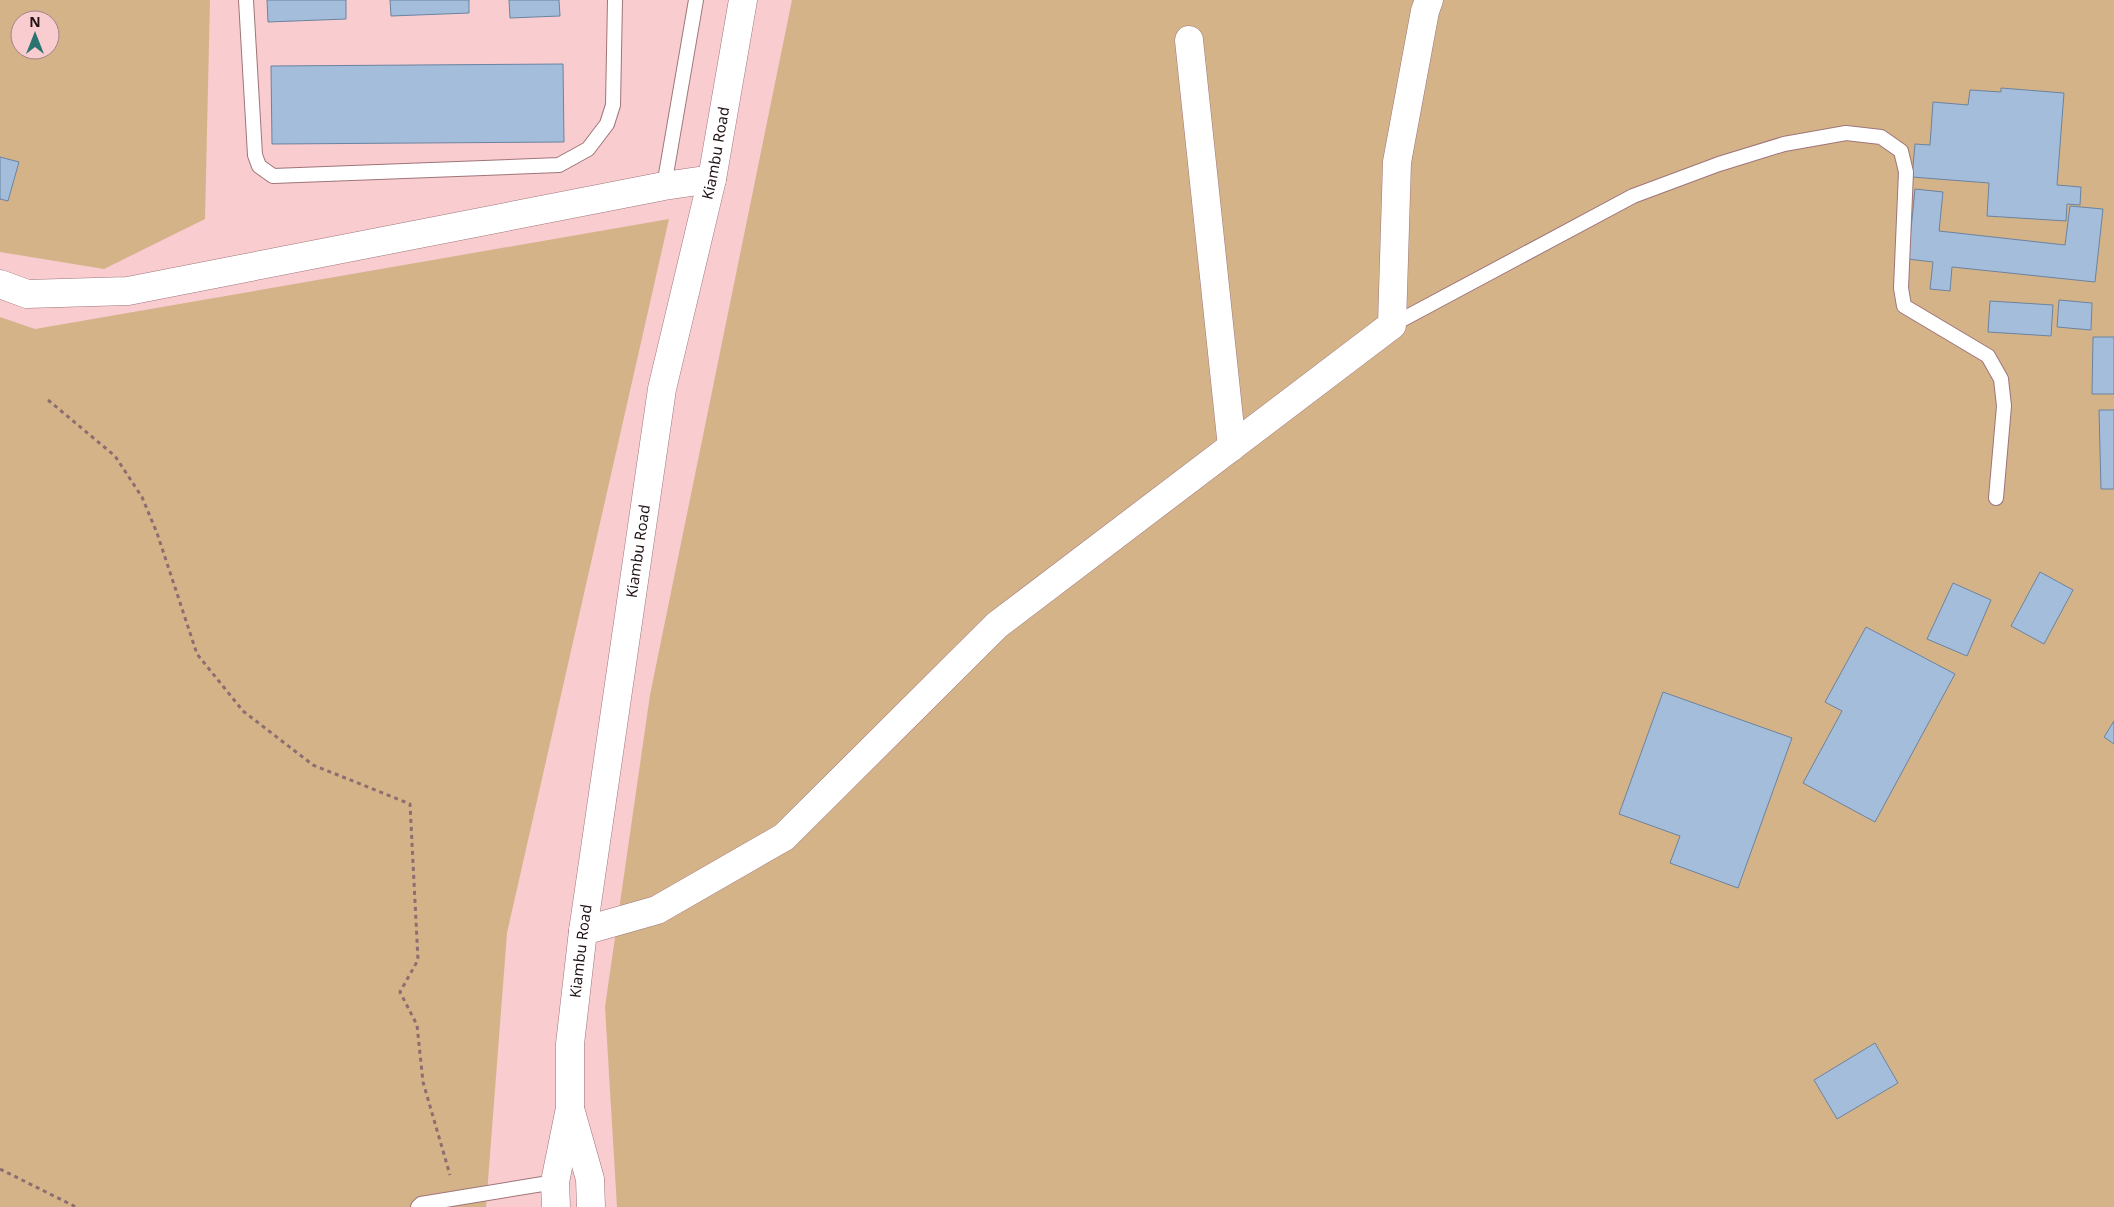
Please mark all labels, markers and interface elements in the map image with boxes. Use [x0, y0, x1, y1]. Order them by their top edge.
north arrow [10, 10, 60, 60]
text: N [29, 12, 41, 31]
street label: Kiambu Road [696, 105, 733, 201]
street label: Kiambu Road [621, 503, 654, 599]
street label: Kiambu Road [564, 903, 596, 999]

